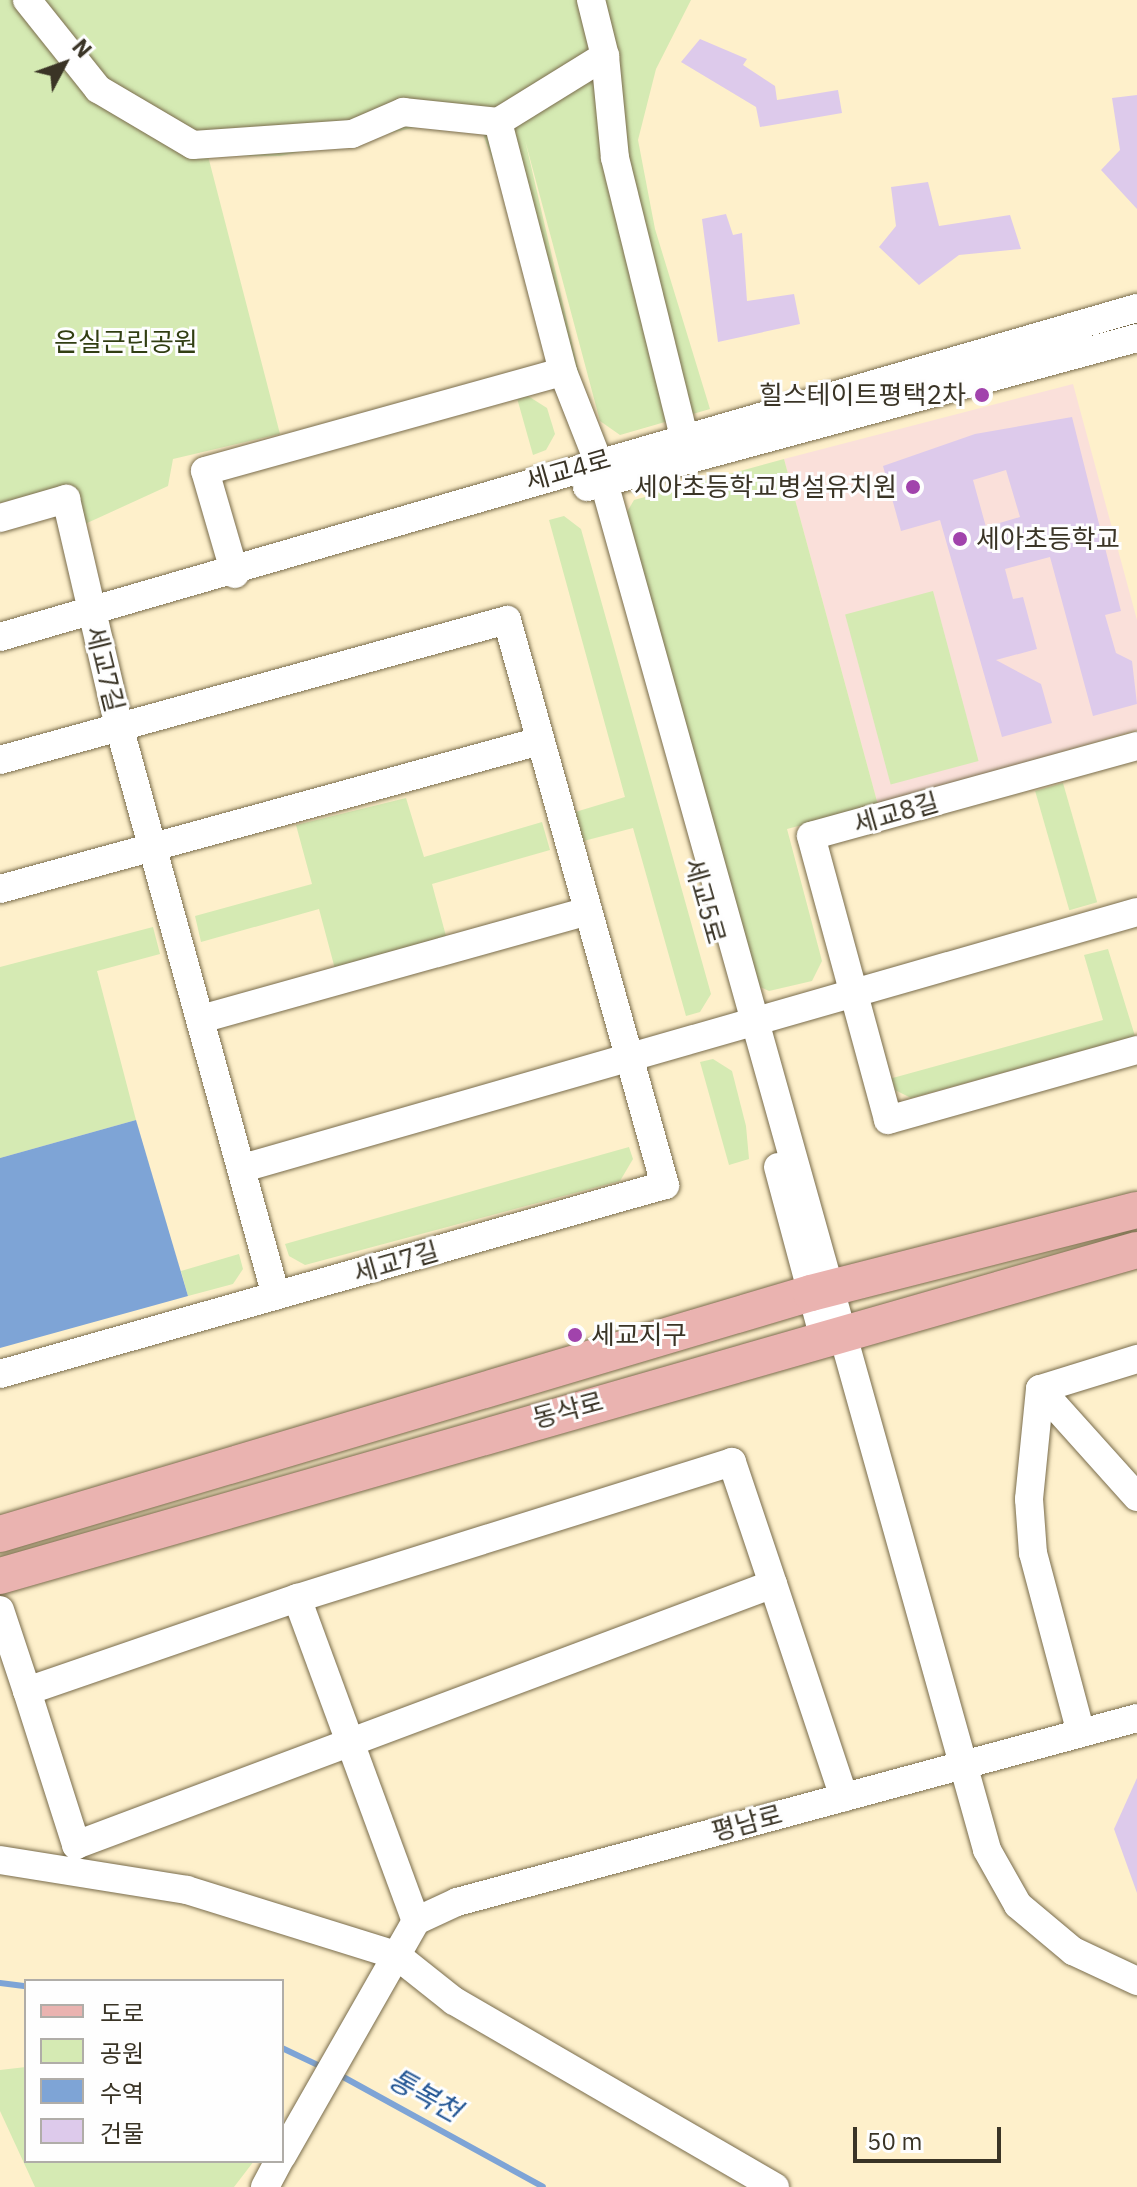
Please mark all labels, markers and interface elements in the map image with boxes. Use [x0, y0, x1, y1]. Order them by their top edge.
north arrow [24, 24, 104, 104]
text: N [66, 32, 99, 63]
park label: 은실근린공원 [54, 326, 198, 358]
place label: 힐스테이트평택2차 [759, 379, 966, 411]
marker: 힐스테이트평택2차 [973, 386, 991, 404]
street label: 세교4로 [522, 443, 614, 497]
place label: 세아초등학교병설유치원 [634, 471, 897, 503]
marker: 세아초등학교병설유치원 [904, 478, 922, 496]
place label: 세아초등학교 [976, 523, 1120, 555]
marker: 세아초등학교 [951, 530, 969, 548]
street label: 세교7길 [79, 623, 131, 715]
street label: 세교8길 [850, 786, 942, 840]
street label: 세교5로 [678, 855, 732, 947]
street label: 세교7길 [350, 1235, 442, 1289]
place label: 세교지구 [591, 1319, 687, 1351]
marker: 세교지구 [566, 1326, 584, 1344]
street label: 동삭로 [529, 1386, 607, 1434]
street label: 평남로 [708, 1799, 786, 1847]
legend [24, 1979, 284, 2163]
text: 도로 [100, 1997, 144, 2029]
text: 공원 [100, 2037, 144, 2069]
water label: 통복천 [383, 2062, 467, 2128]
text: 수역 [100, 2077, 144, 2109]
scale bar [857, 2111, 1005, 2161]
text: 건물 [100, 2117, 144, 2149]
text: 50 m [867, 2125, 922, 2157]

